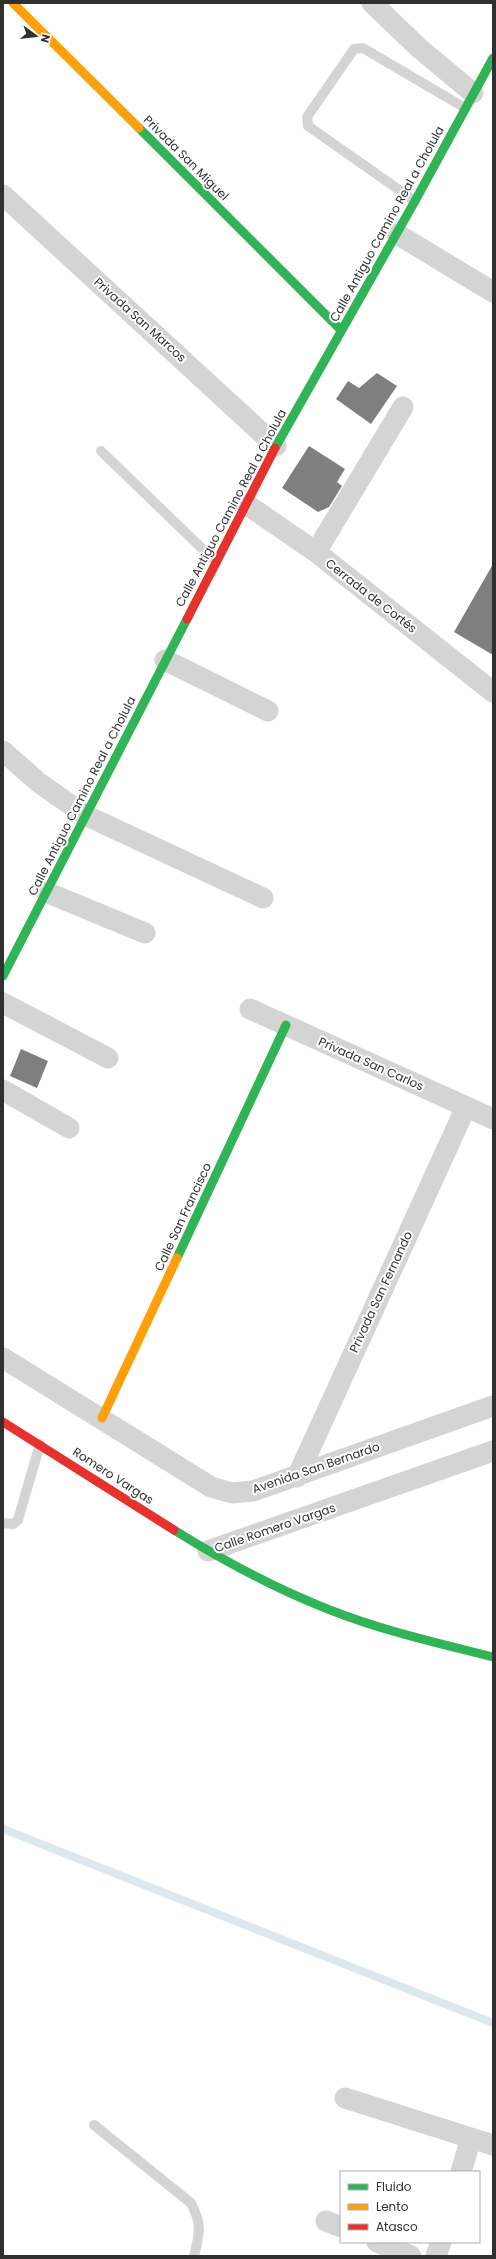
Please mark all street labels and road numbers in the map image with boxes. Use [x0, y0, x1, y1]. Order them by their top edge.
street label: Privada San Miguel [140, 111, 233, 204]
street label: Calle Antiguo Camino Real a Cholula [325, 123, 448, 325]
street label: Privada San Marcos [90, 274, 190, 366]
street label: Calle Antiguo Camino Real a Cholula [171, 406, 290, 610]
street label: Cerrada de Cortés [322, 555, 420, 637]
street label: Calle Antiguo Camino Real a Cholula [24, 693, 139, 898]
street label: Privada San Carlos [316, 1033, 426, 1094]
street label: Calle San Francisco [150, 1160, 215, 1274]
street label: Privada San Fernando [345, 1228, 416, 1355]
street label: Avenida San Bernardo [250, 1438, 382, 1497]
street label: Romero Vargas [70, 1443, 157, 1508]
street label: Calle Romero Vargas [212, 1499, 338, 1556]

